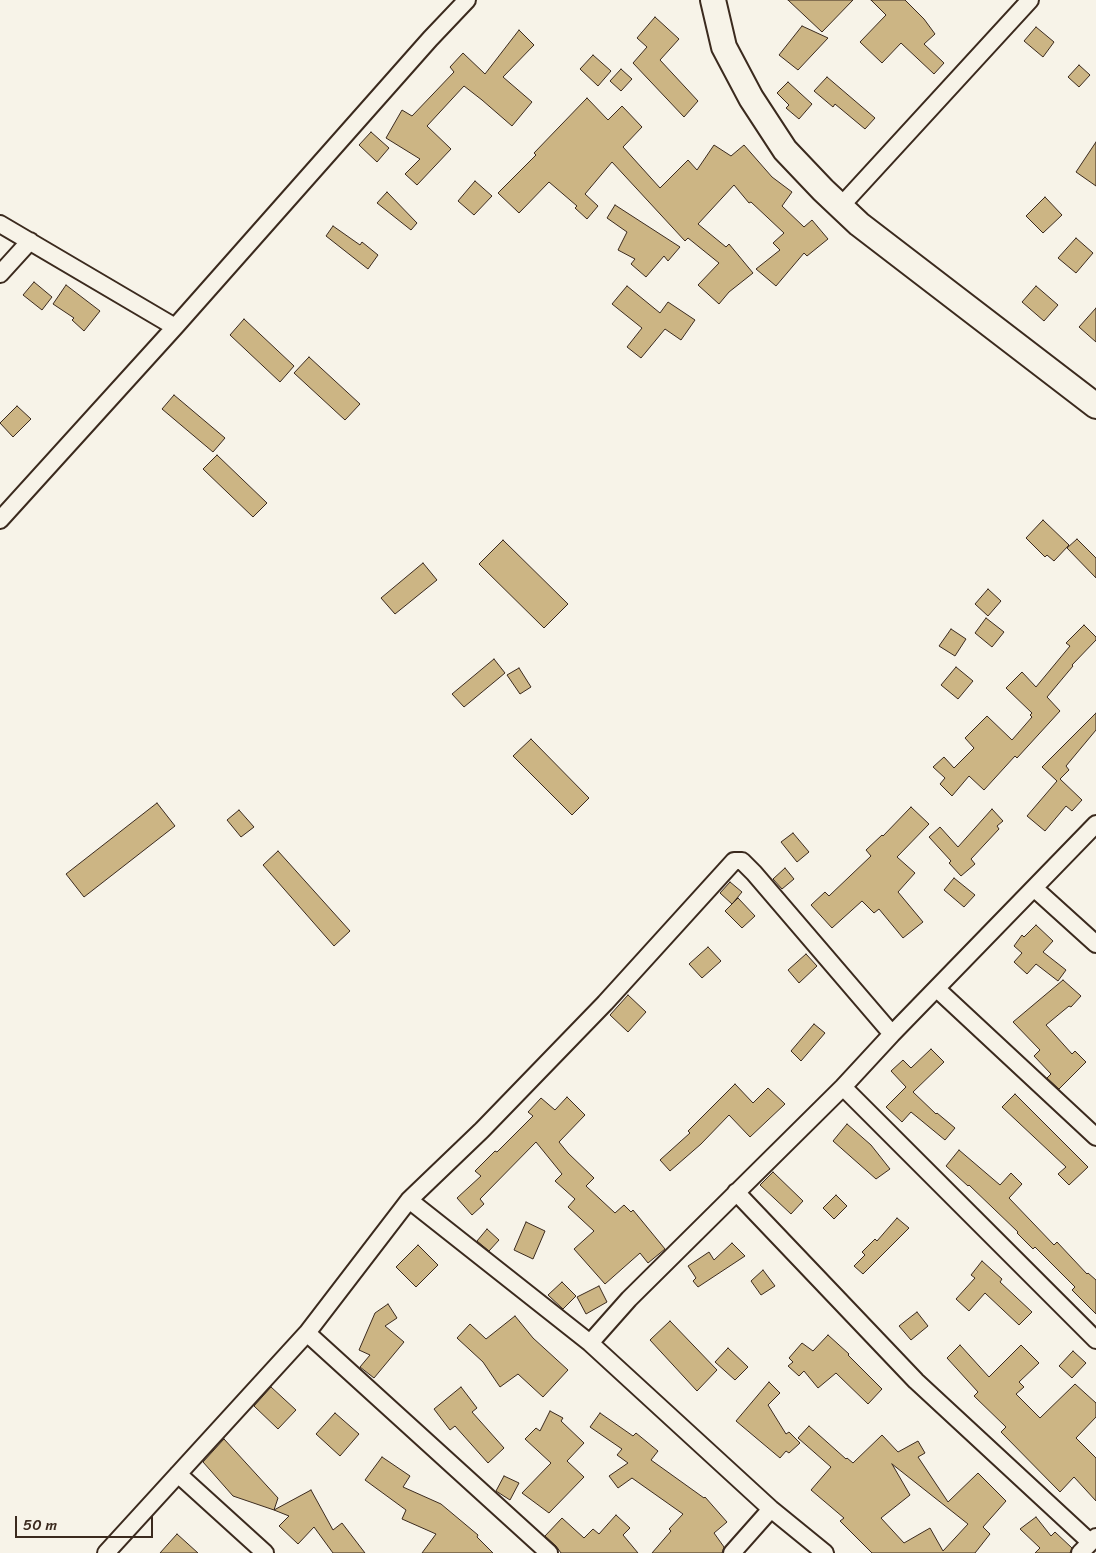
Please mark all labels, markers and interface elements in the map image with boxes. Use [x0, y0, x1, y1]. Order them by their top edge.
scale bar [18, 1506, 155, 1538]
text: 50 m [23, 1512, 57, 1538]

